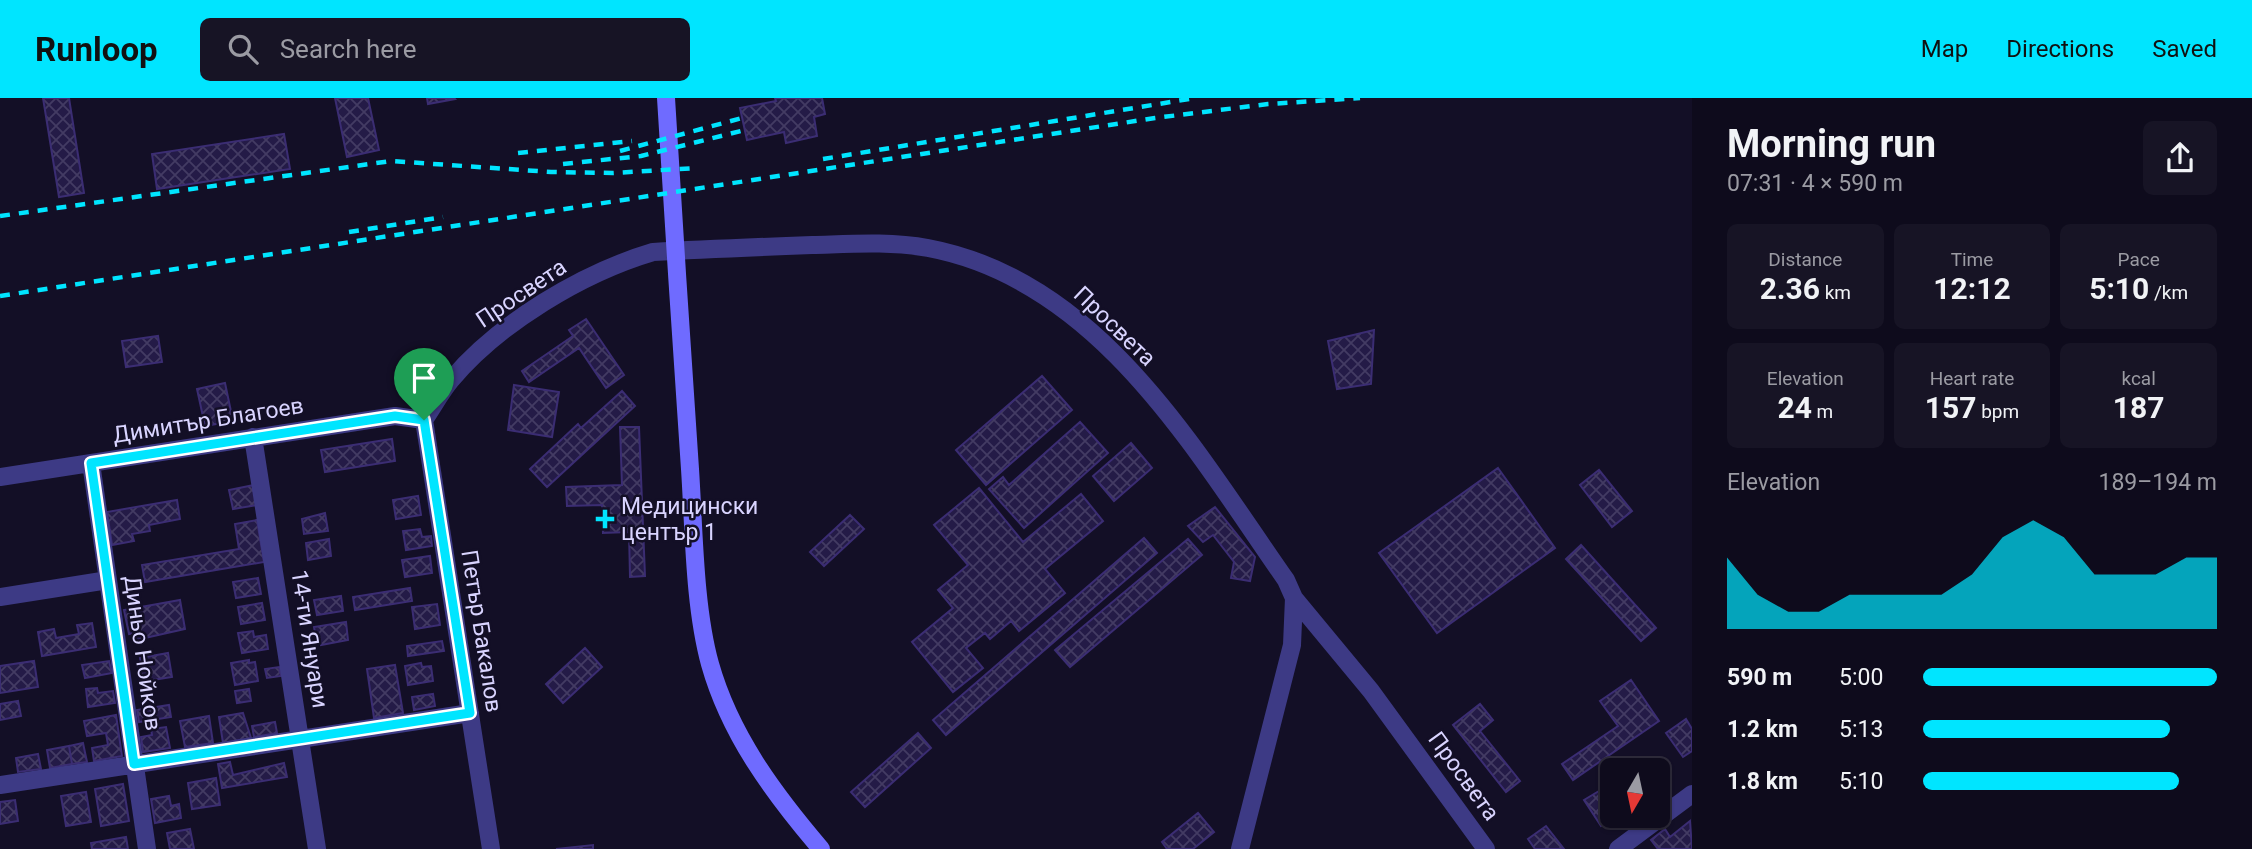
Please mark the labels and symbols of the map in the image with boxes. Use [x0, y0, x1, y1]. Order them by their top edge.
street label: Просвета [471, 253, 572, 333]
street label: Просвета [1068, 281, 1161, 372]
pin [394, 348, 454, 420]
street label: Димитър Благоев [111, 392, 306, 449]
place label: Медицински център 1 [621, 493, 758, 546]
marker: Медицински център 1 [595, 509, 615, 529]
street label: Петър Бакалов [455, 548, 508, 714]
street label: 14-ти Януари [285, 568, 334, 710]
street label: Диньо Нойков [118, 574, 167, 732]
street label: Просвета [1422, 727, 1505, 826]
north arrow [1600, 758, 1670, 828]

